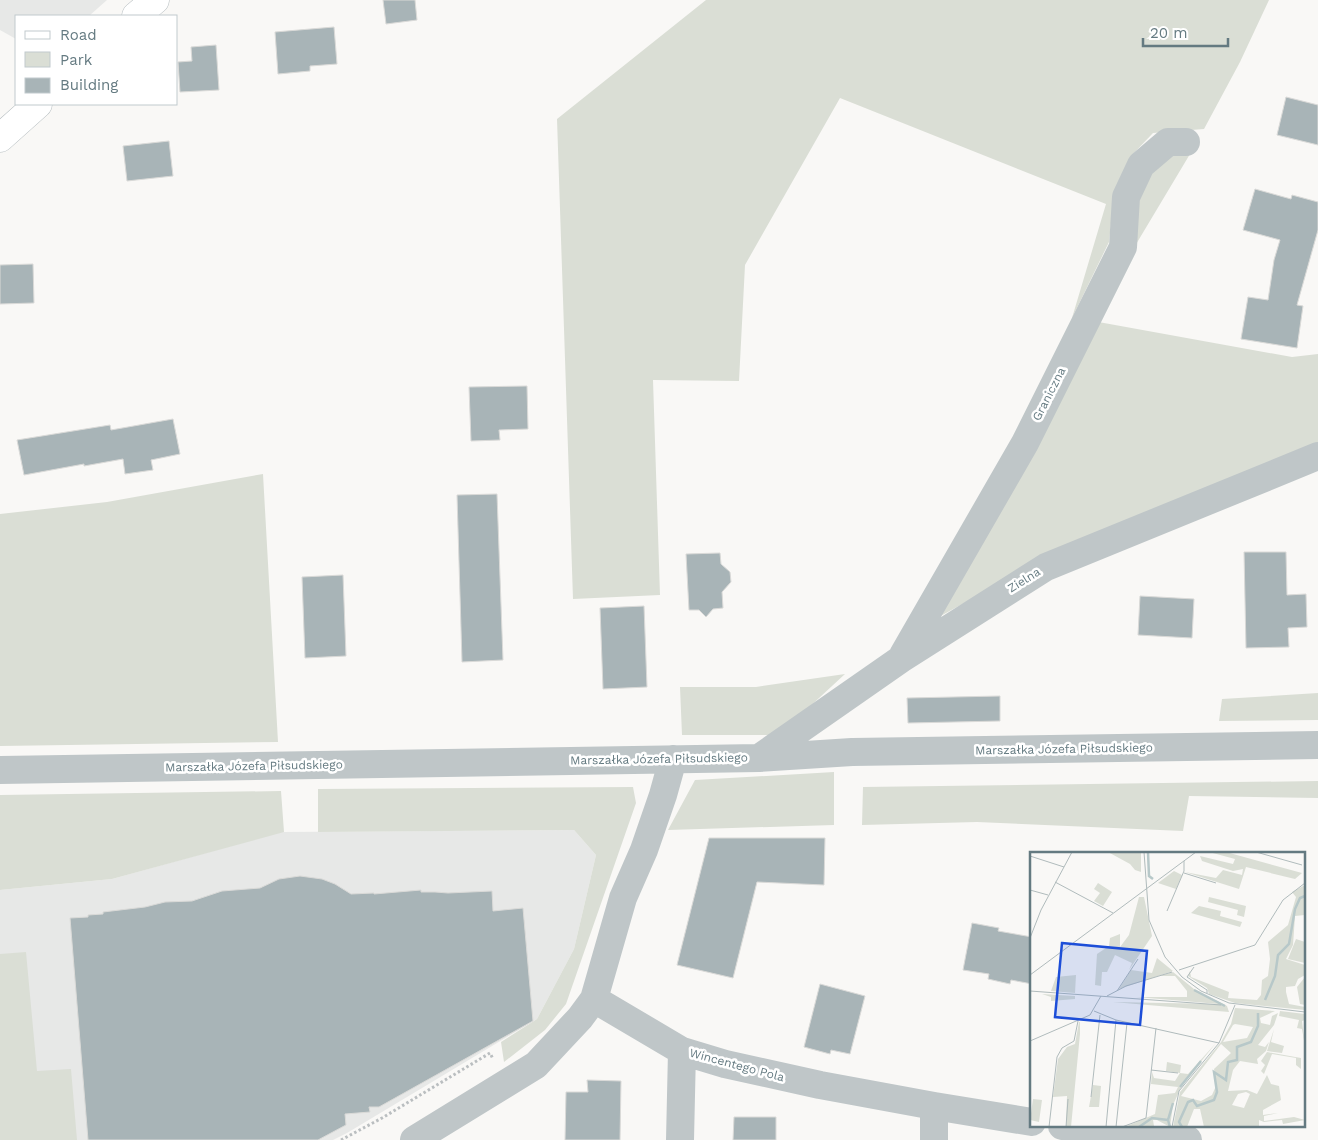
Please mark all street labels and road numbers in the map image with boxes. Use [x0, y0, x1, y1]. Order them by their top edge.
street label: Graniczna [1030, 365, 1069, 423]
street label: Zielna [1005, 565, 1043, 595]
street label: Marszałka Józefa Piłsudskiego [975, 740, 1153, 758]
street label: Marszałka Józefa Piłsudskiego [570, 750, 748, 768]
street label: Marszałka Józefa Piłsudskiego [165, 757, 343, 775]
street label: Wincentego Pola [688, 1046, 786, 1084]

